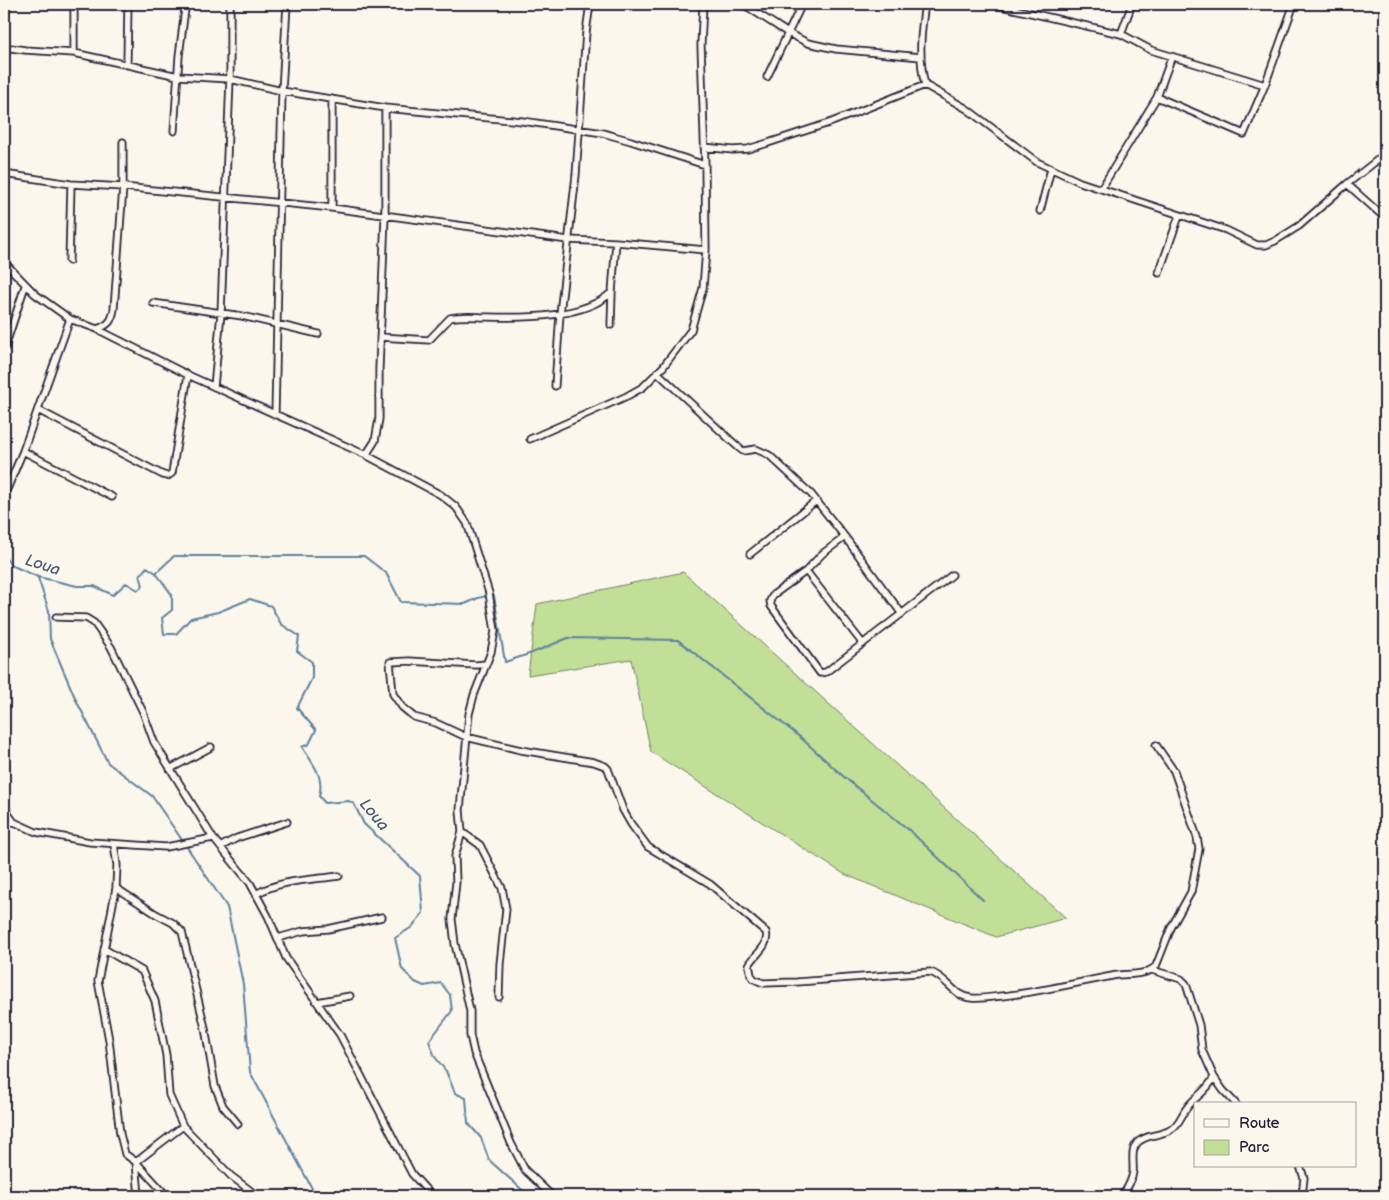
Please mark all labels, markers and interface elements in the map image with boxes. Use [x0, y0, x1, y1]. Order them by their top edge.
water label: Loua [23, 551, 62, 580]
water label: Loua [355, 795, 392, 835]
legend [1194, 1102, 1356, 1168]
text: Route [1239, 1114, 1280, 1133]
text: Parc [1239, 1138, 1269, 1157]

